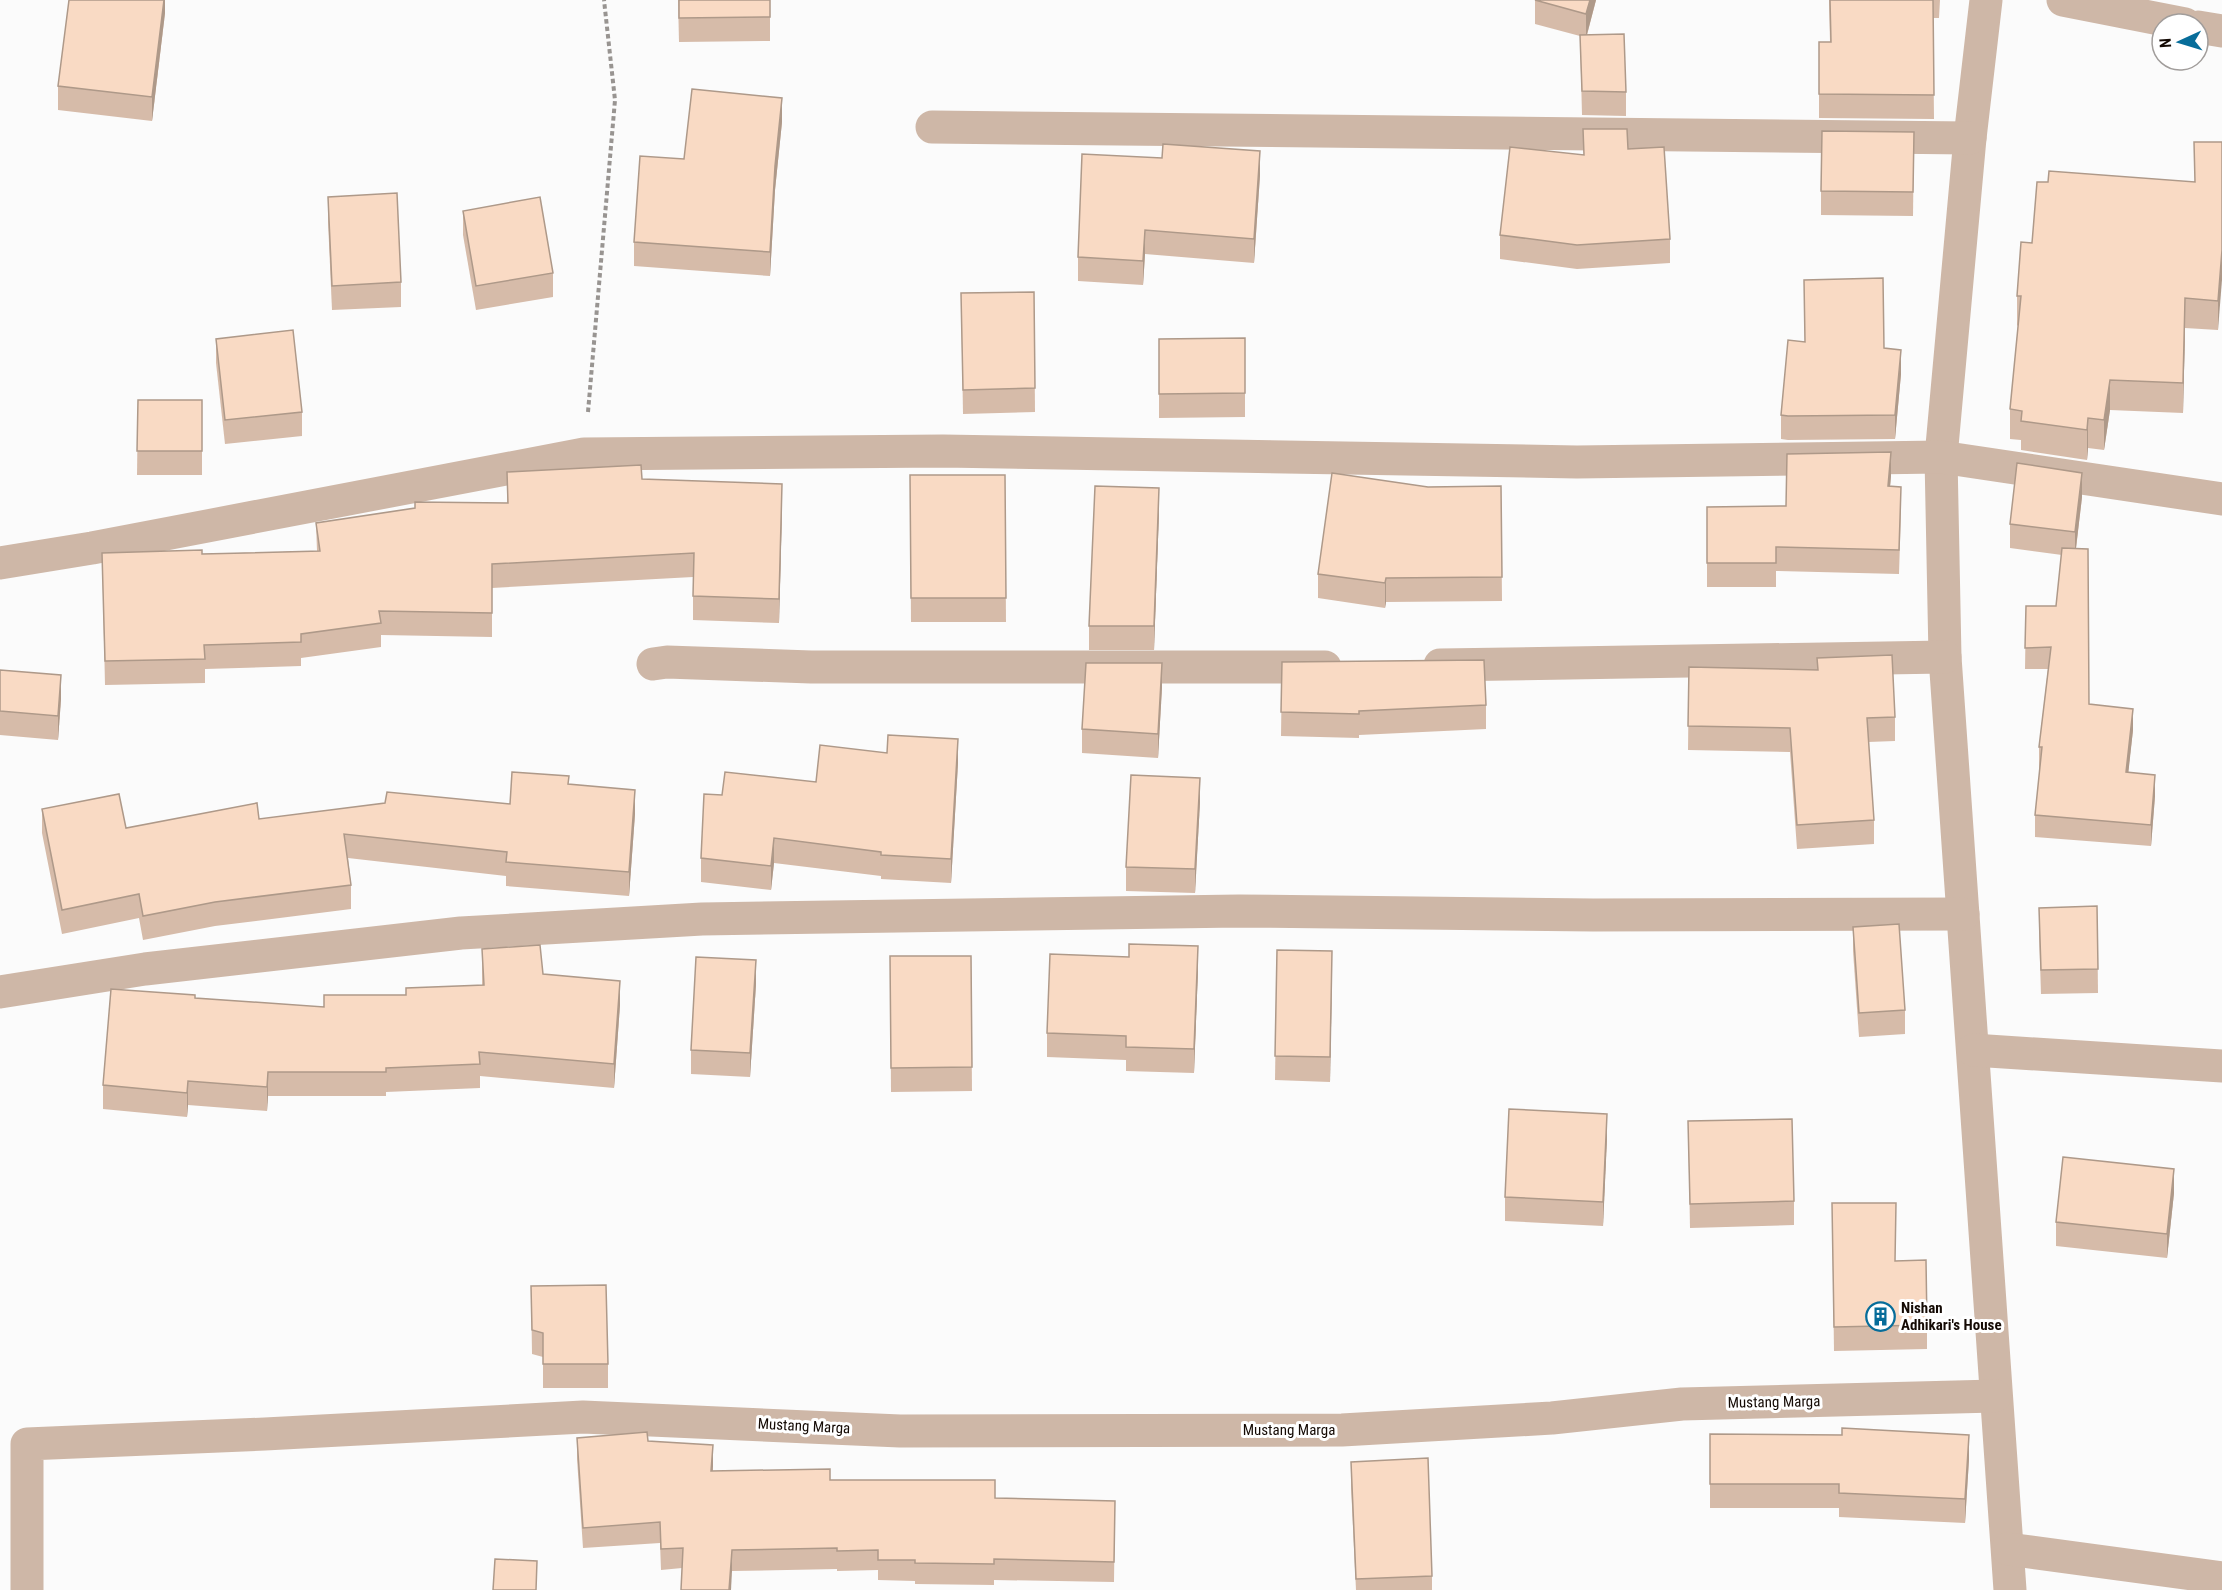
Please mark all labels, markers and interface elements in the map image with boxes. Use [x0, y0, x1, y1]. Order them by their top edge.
north arrow [2150, 12, 2210, 72]
text: N [2156, 37, 2175, 49]
place label: Nishan Adhikari's House [1901, 1299, 2002, 1334]
building icon: Nishan Adhikari's House [1864, 1301, 1896, 1333]
street label: Mustang Marga [1728, 1392, 1820, 1412]
street label: Mustang Marga [757, 1415, 851, 1437]
street label: Mustang Marga [1243, 1421, 1335, 1439]

